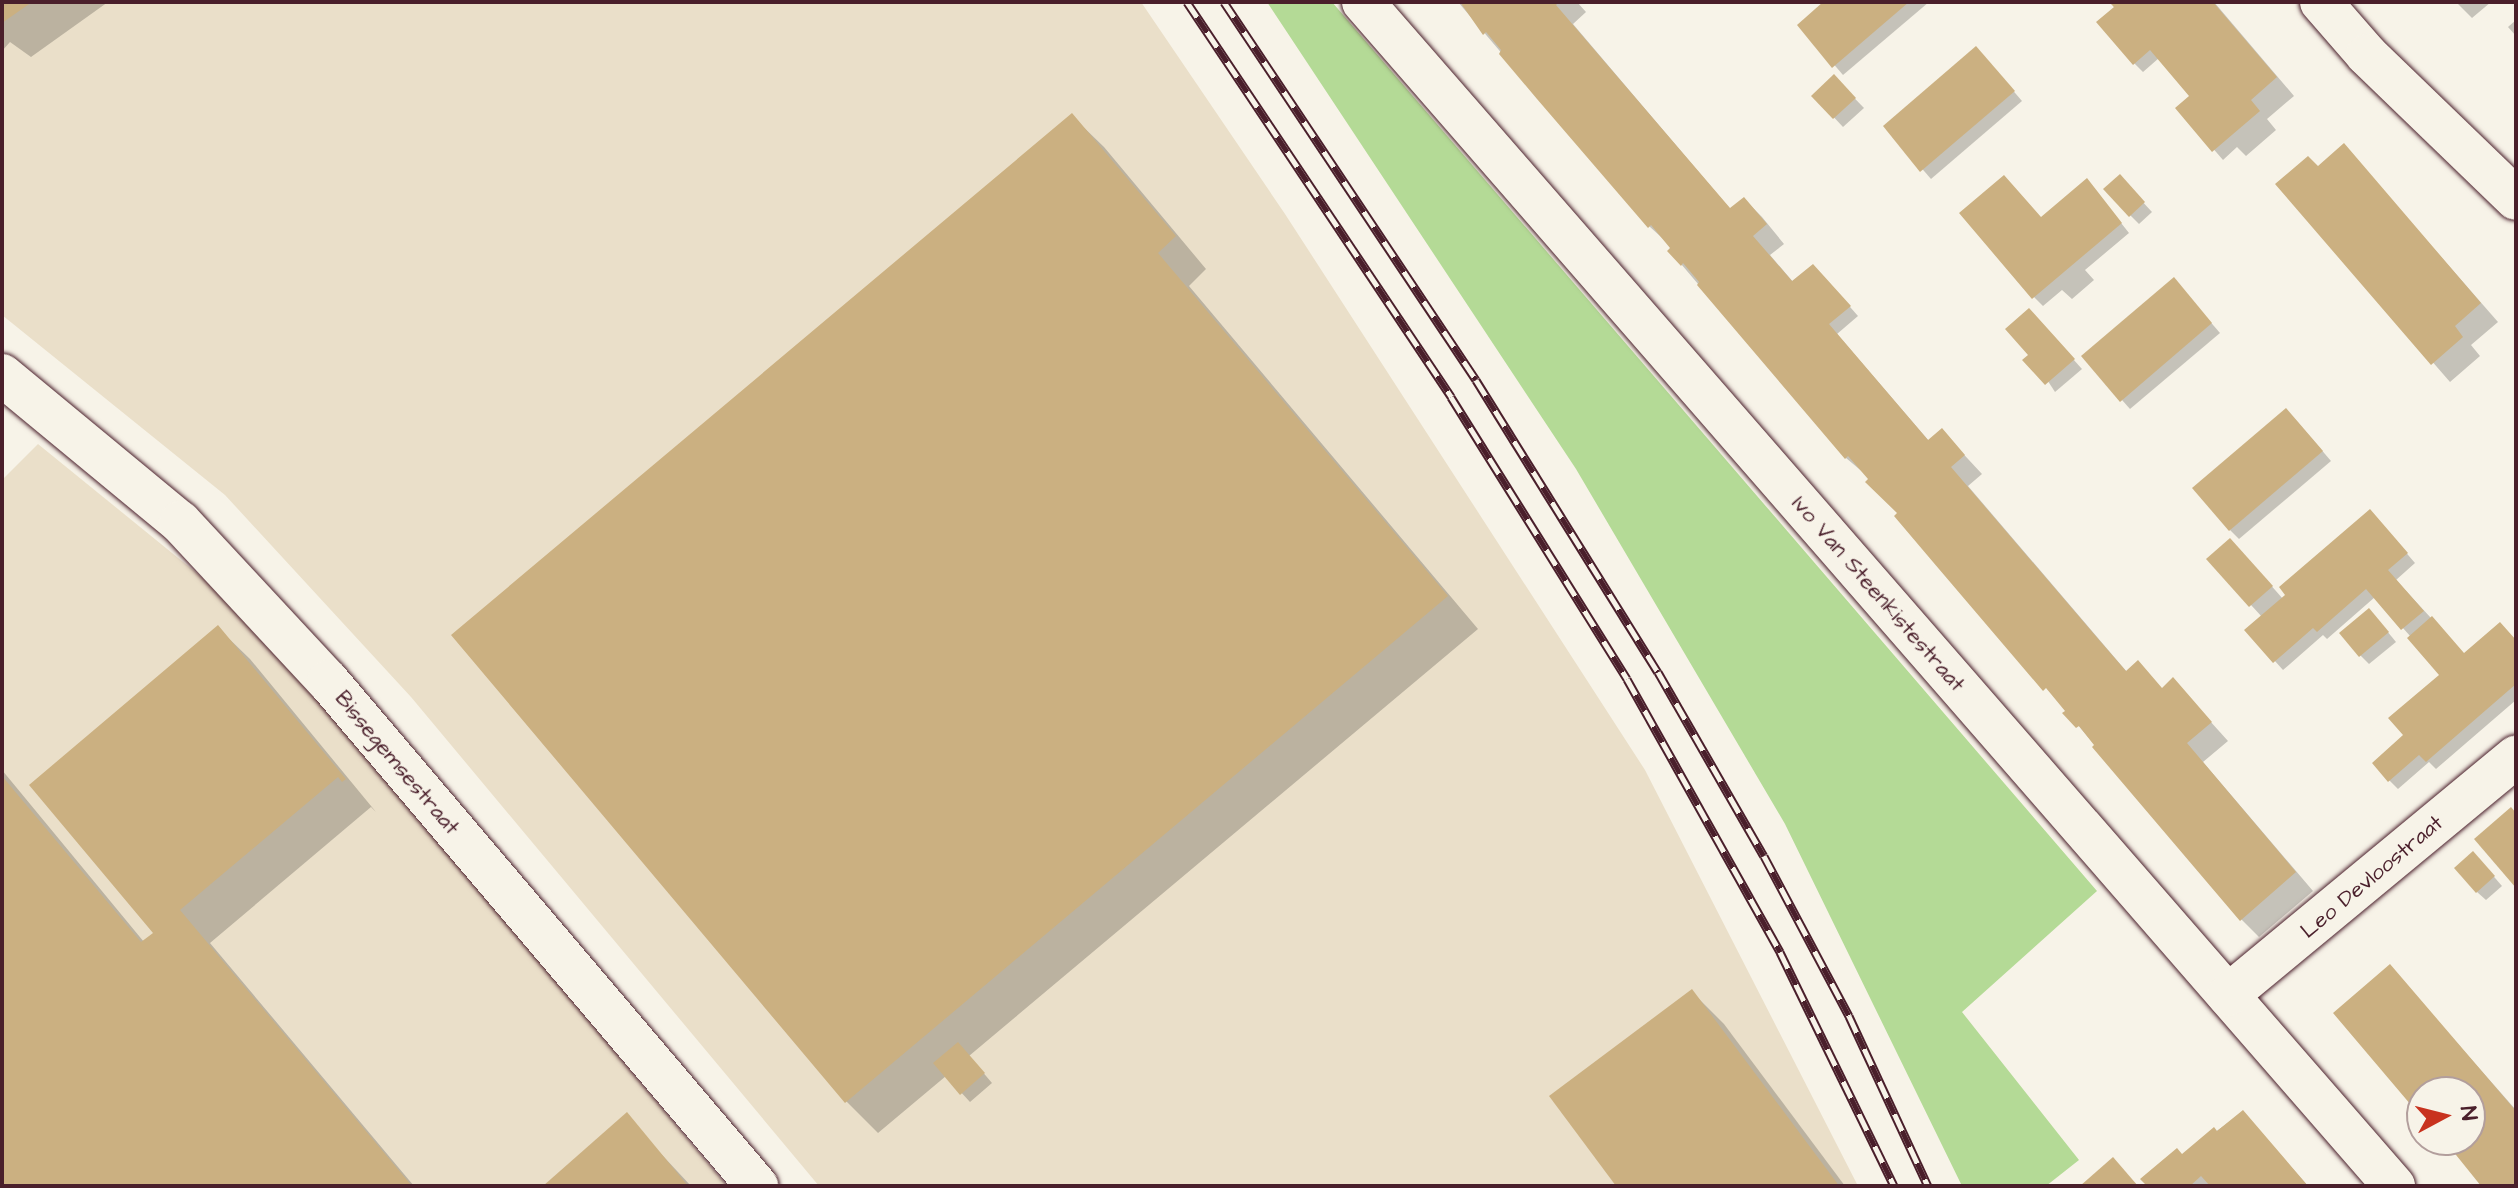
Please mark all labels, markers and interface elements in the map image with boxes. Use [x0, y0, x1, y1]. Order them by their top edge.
street label: Ivo Van Steenkistestraat [1786, 491, 1970, 697]
street label: Bissegemsestraat [329, 686, 465, 840]
street label: Leo Devloostraat [2296, 810, 2448, 944]
north arrow [2406, 1076, 2486, 1156]
text: N [2452, 1105, 2485, 1122]

